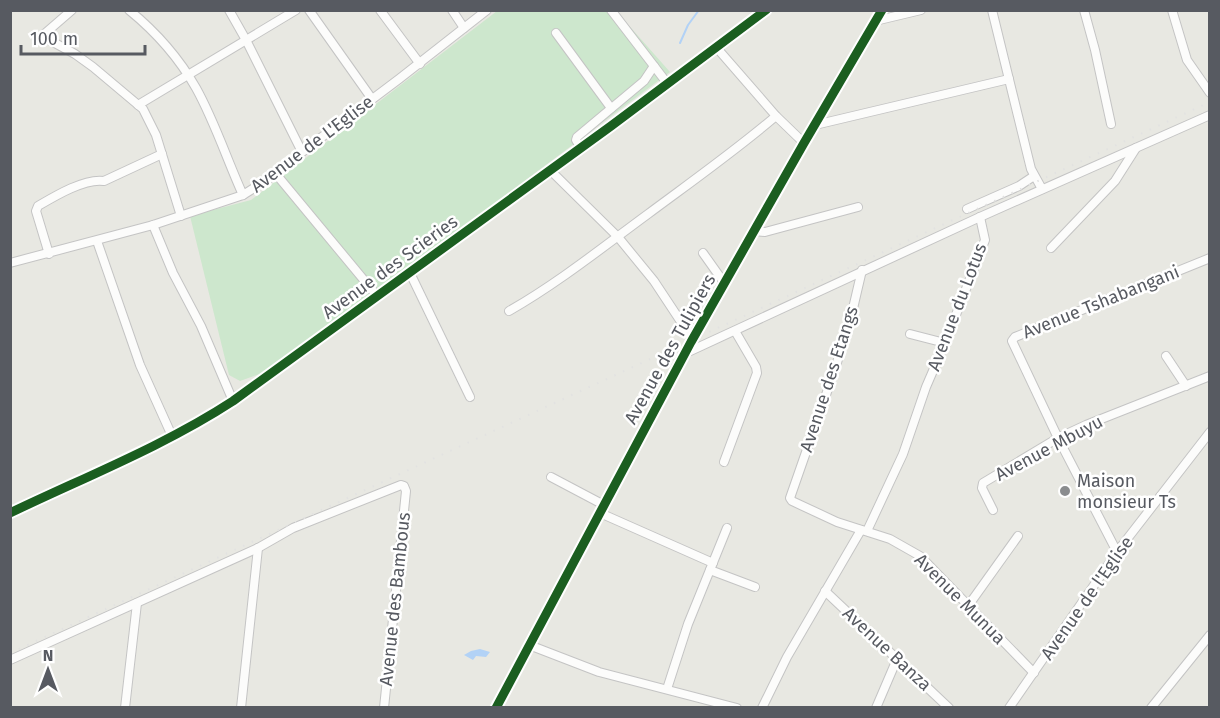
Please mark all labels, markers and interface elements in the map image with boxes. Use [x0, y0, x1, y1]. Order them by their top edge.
scale bar [21, 18, 146, 56]
text: 100 m [30, 28, 78, 50]
street label: Avenue de L'Eglise [246, 91, 378, 197]
street label: Avenue des Scieries [318, 211, 462, 323]
street label: Avenue du Lotus [923, 240, 991, 374]
street label: Avenue Tshabangani [1019, 261, 1183, 343]
street label: Avenue des Tulipiers [620, 270, 720, 428]
street label: Avenue des Etangs [795, 303, 863, 455]
street label: Avenue Mbuyu [991, 410, 1107, 486]
place label: Maison monsieur Ts [1077, 470, 1176, 513]
marker: Maison monsieur Ts [1058, 484, 1072, 498]
street label: Avenue des Bambous [375, 511, 415, 687]
street label: Avenue de l'Eglise [1036, 532, 1138, 664]
street label: Avenue Munua [910, 549, 1010, 649]
street label: Avenue Banza [838, 602, 936, 696]
north arrow [18, 640, 78, 700]
text: N [43, 646, 53, 665]

